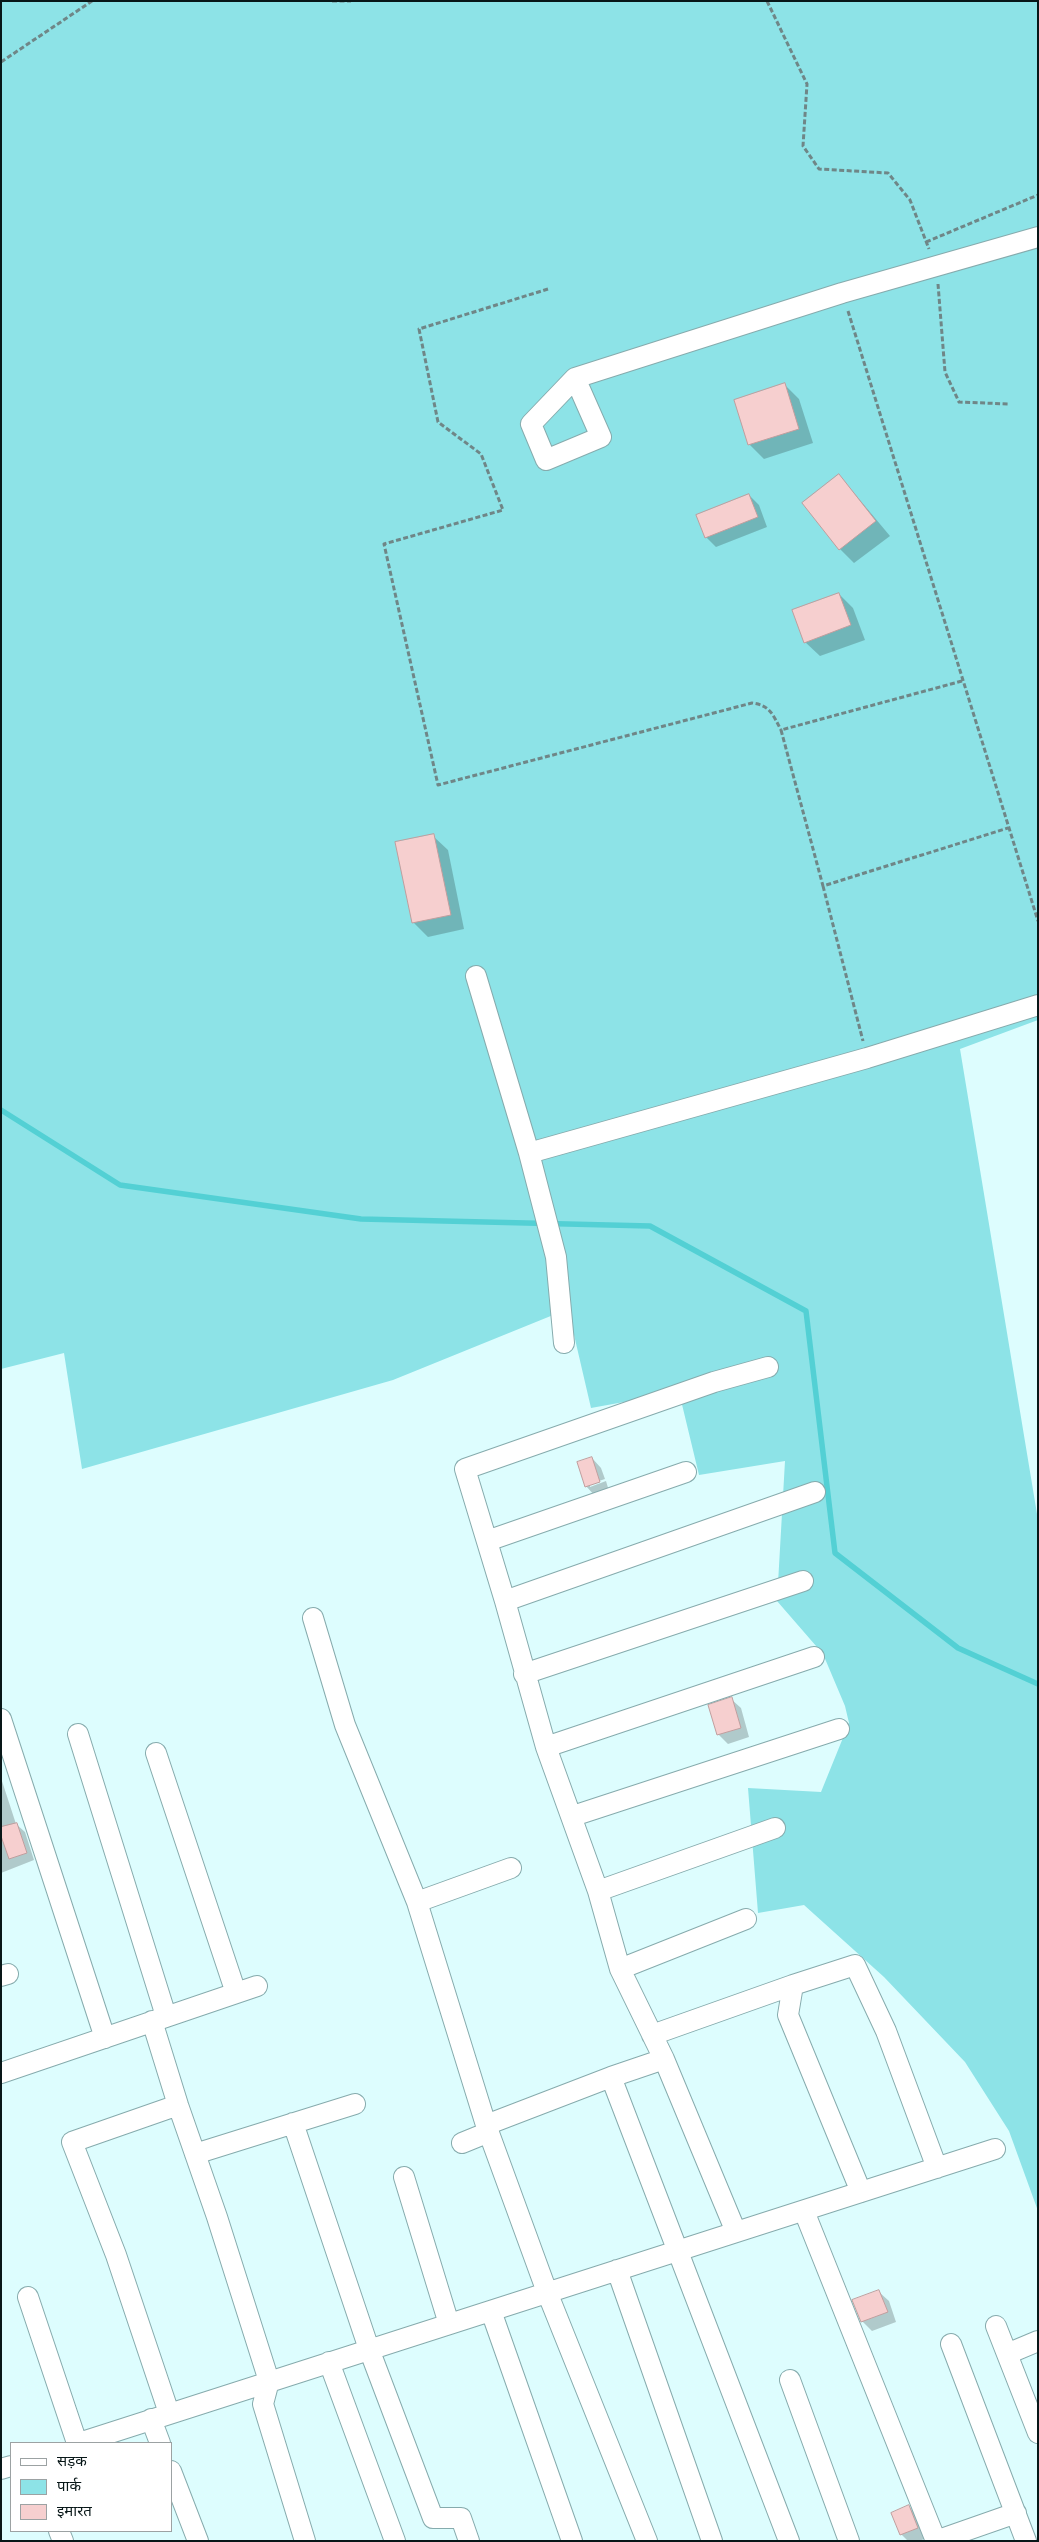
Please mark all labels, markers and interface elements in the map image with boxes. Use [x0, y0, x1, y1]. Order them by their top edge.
legend [10, 2442, 172, 2532]
text: सड़क [57, 2451, 87, 2470]
text: पार्क [57, 2476, 81, 2495]
text: इमारत [57, 2501, 92, 2520]

